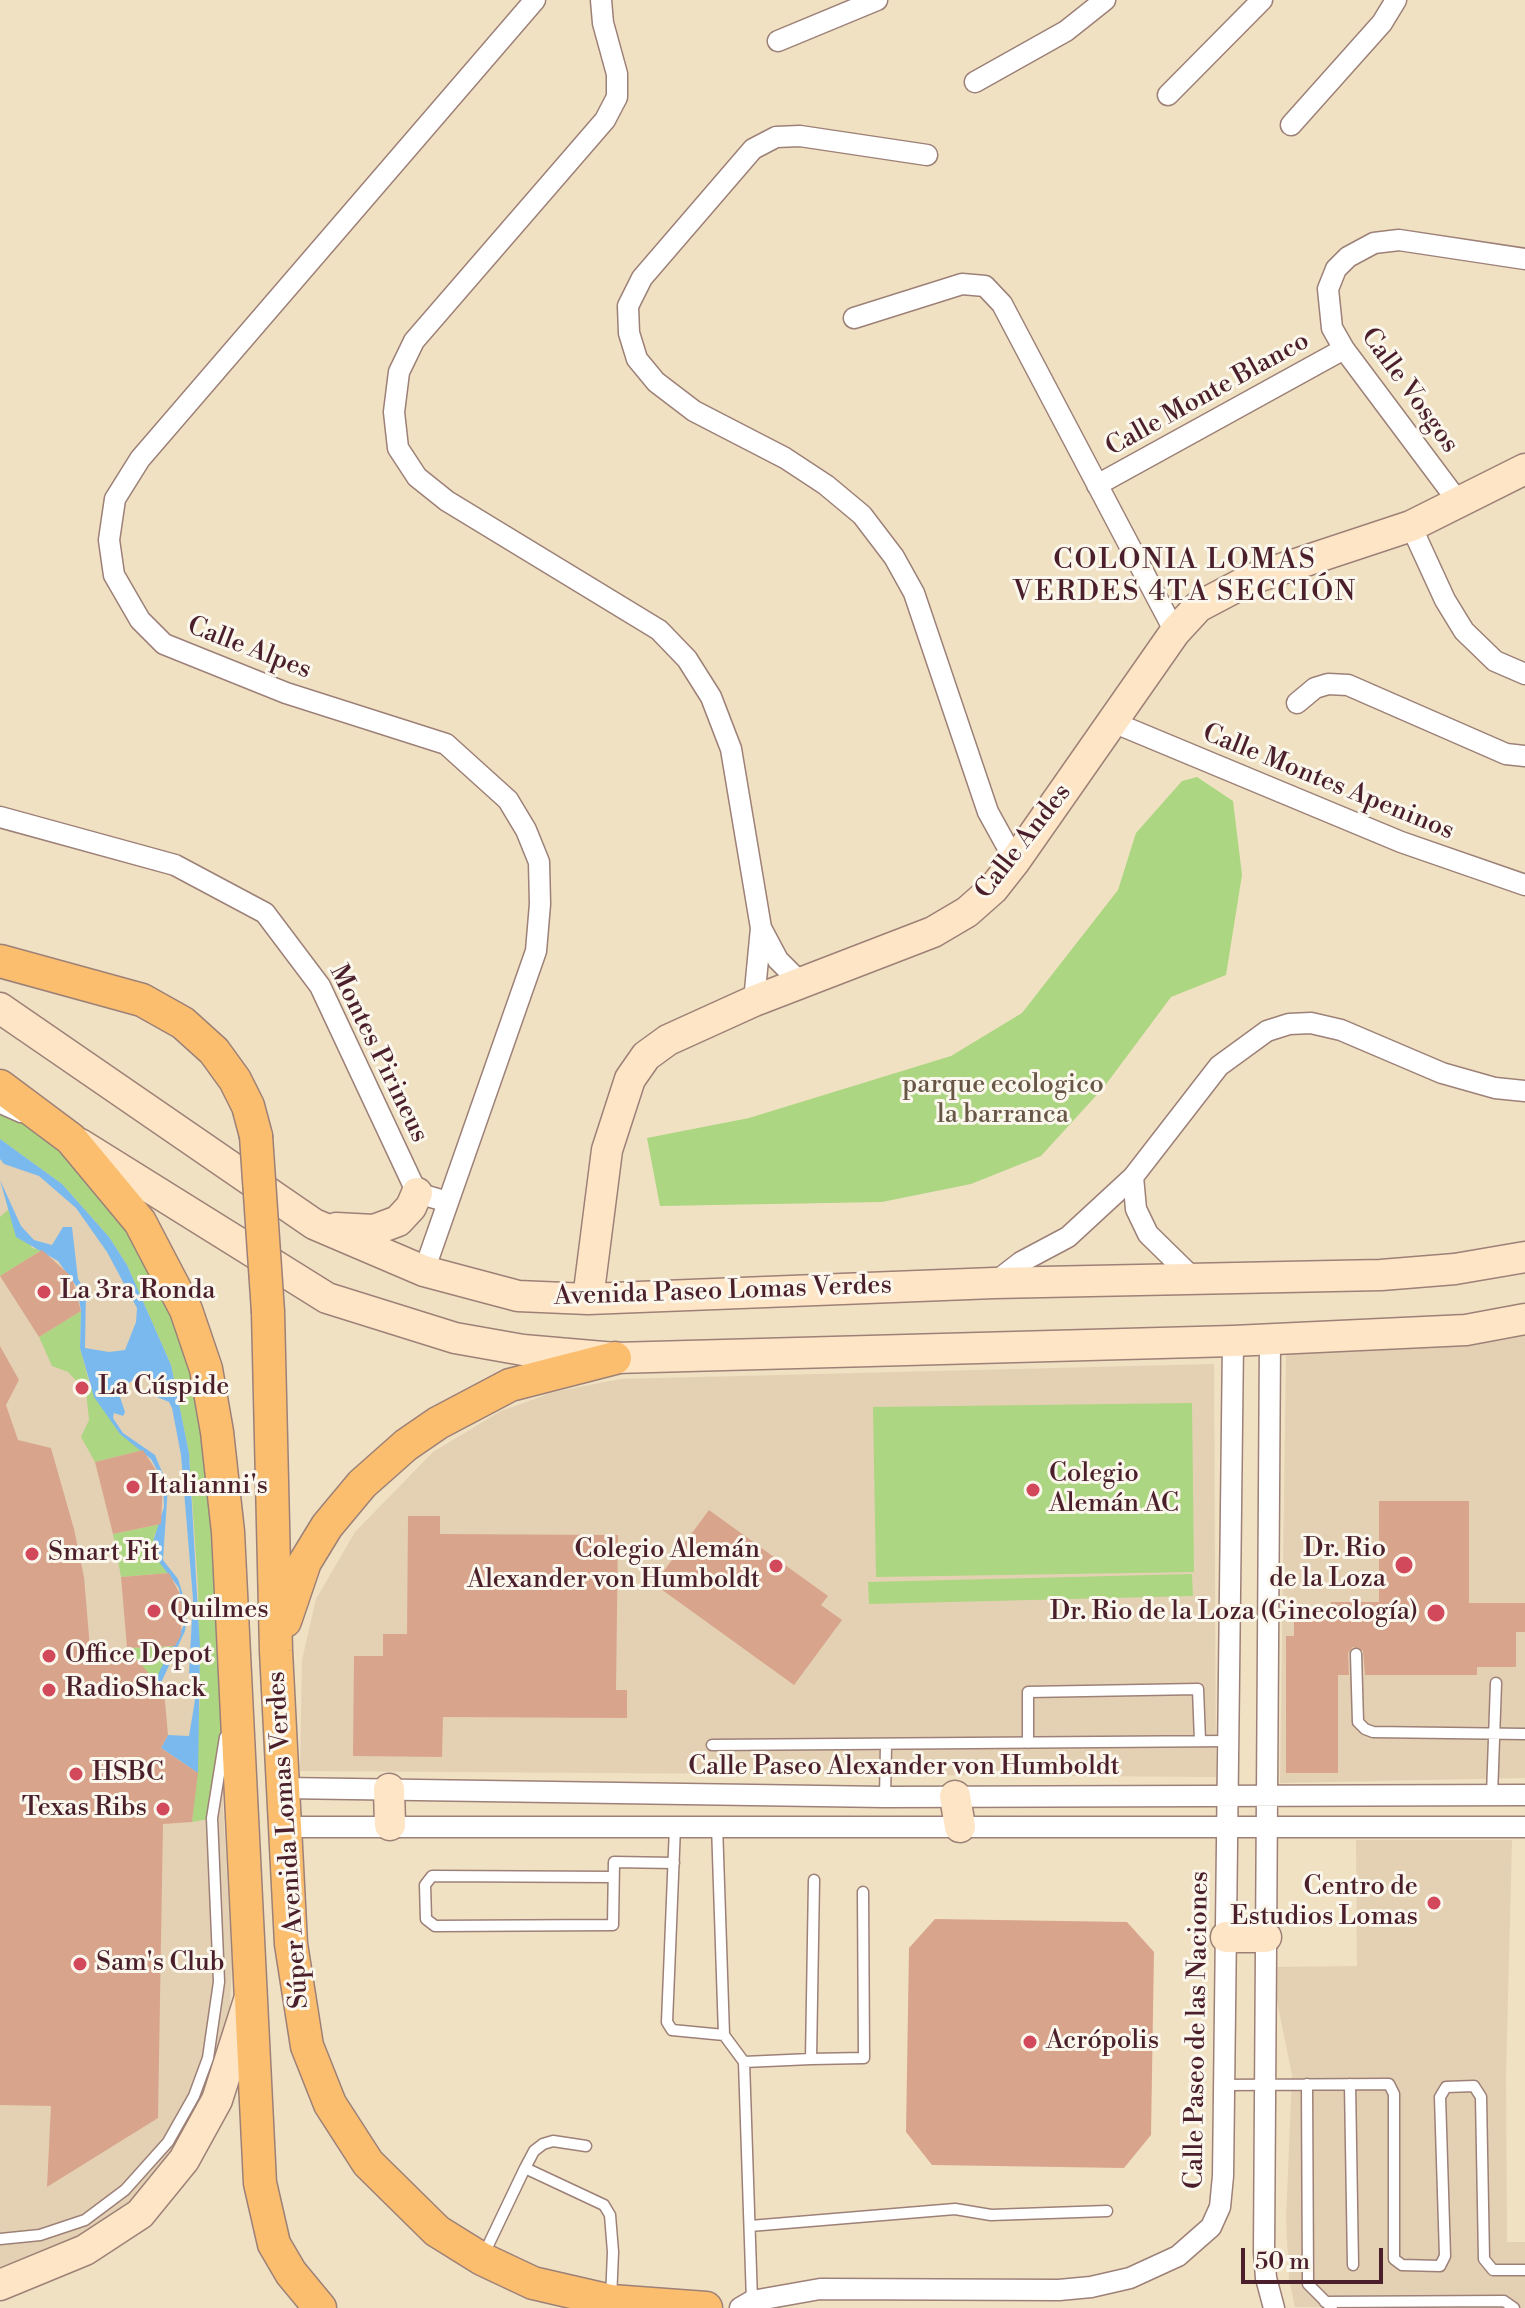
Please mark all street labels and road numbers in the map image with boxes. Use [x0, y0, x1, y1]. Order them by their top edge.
street label: Calle Vosgos [1353, 323, 1465, 459]
street label: Calle Monte Blanco [1101, 326, 1315, 464]
street label: Calle Alpes [183, 611, 315, 687]
street label: Calle Montes Apeninos [1198, 718, 1458, 848]
street label: Calle Andes [969, 778, 1079, 906]
street label: Montes Pirineus [322, 960, 434, 1148]
street label: Avenida Paseo Lomas Verdes [554, 1271, 892, 1313]
street label: Súper Avenida Lomas Verdes [262, 1670, 316, 2010]
street label: Calle Paseo Alexander von Humboldt [688, 1752, 1120, 1784]
street label: Calle Paseo de las Naciones [1180, 1871, 1216, 2189]

